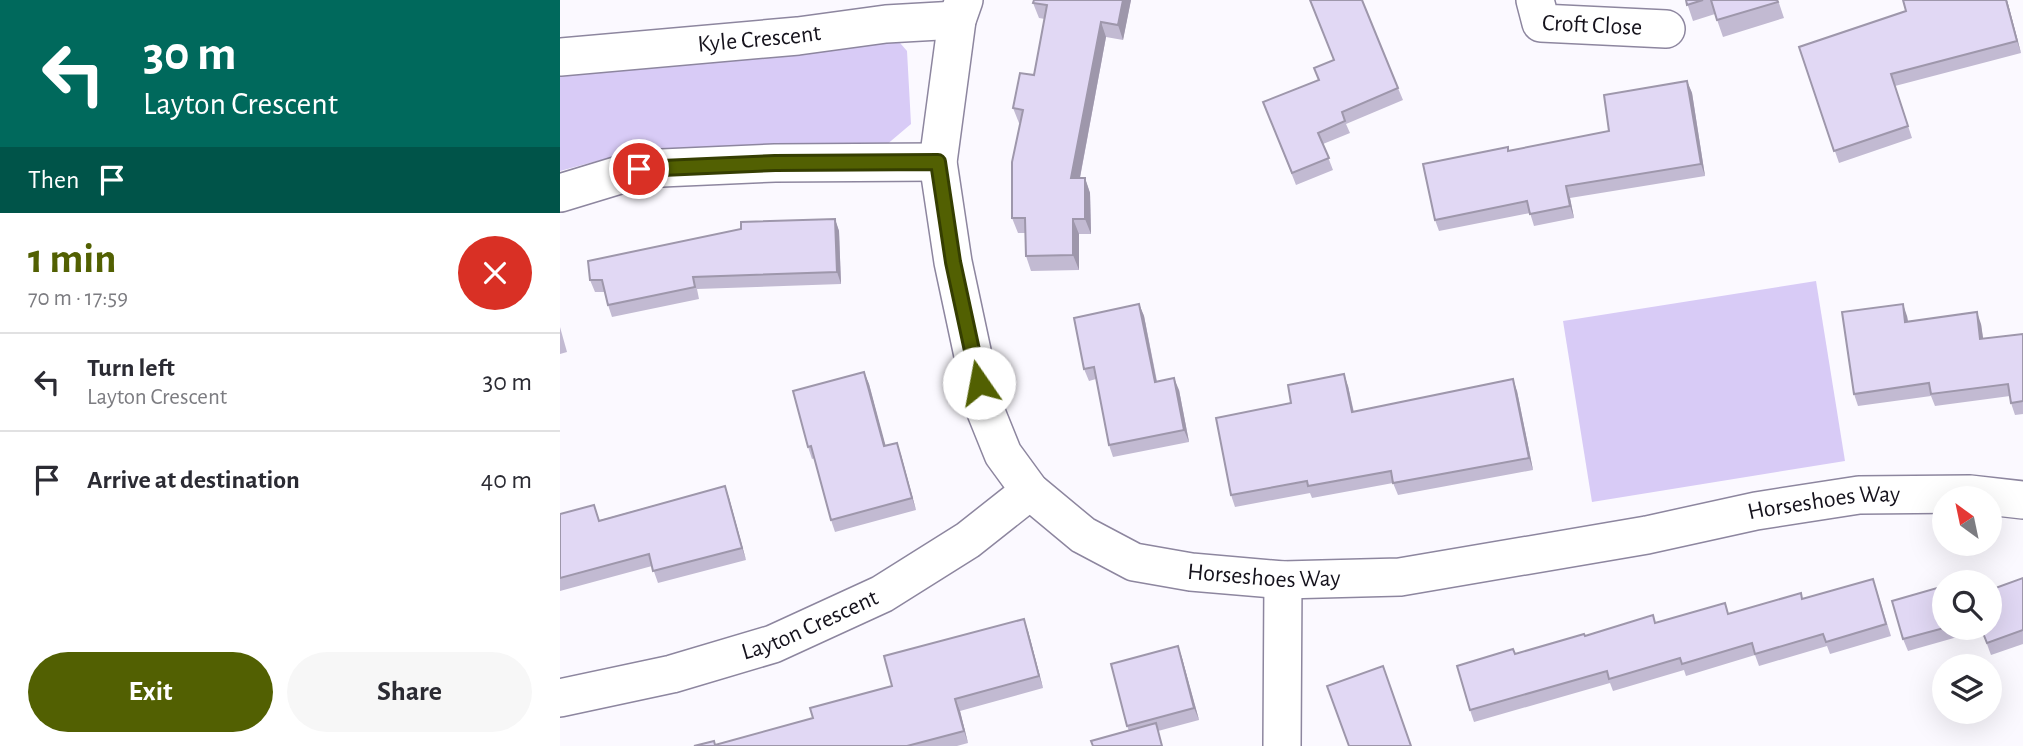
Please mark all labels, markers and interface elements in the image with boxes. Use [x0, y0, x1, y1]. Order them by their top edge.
street label: Croft Close [1541, 11, 1643, 40]
street label: Kyle Crescent [697, 21, 823, 57]
icon: left [28, 28, 119, 119]
text: 30 m [143, 30, 237, 79]
text: Layton Crescent [143, 88, 338, 120]
pin [609, 139, 669, 199]
icon: arrive [620, 150, 658, 188]
icon: arrive [93, 161, 131, 199]
text: Then [28, 167, 79, 193]
button: close [458, 236, 532, 310]
text: 1 min [28, 238, 117, 280]
text: 70 m · 17:59 [28, 287, 128, 310]
position arrow [942, 346, 1016, 420]
text: Turn left [87, 355, 175, 381]
icon: left [28, 363, 66, 401]
text: 30 m [482, 369, 532, 395]
text: Layton Crescent [87, 386, 227, 409]
icon: arrive [28, 461, 66, 499]
text: Arrive at destination [87, 467, 300, 493]
text: 40 m [481, 467, 532, 493]
street label: Horseshoes Way [1746, 483, 1900, 524]
north arrow [1932, 486, 2002, 556]
map controls [1932, 486, 2002, 724]
street label: Horseshoes Way [1186, 560, 1341, 592]
button: search [1932, 570, 2002, 640]
street label: Layton Crescent [739, 585, 882, 665]
button: Exit [28, 652, 273, 732]
button: Share [287, 652, 532, 732]
button: layers [1932, 654, 2002, 724]

